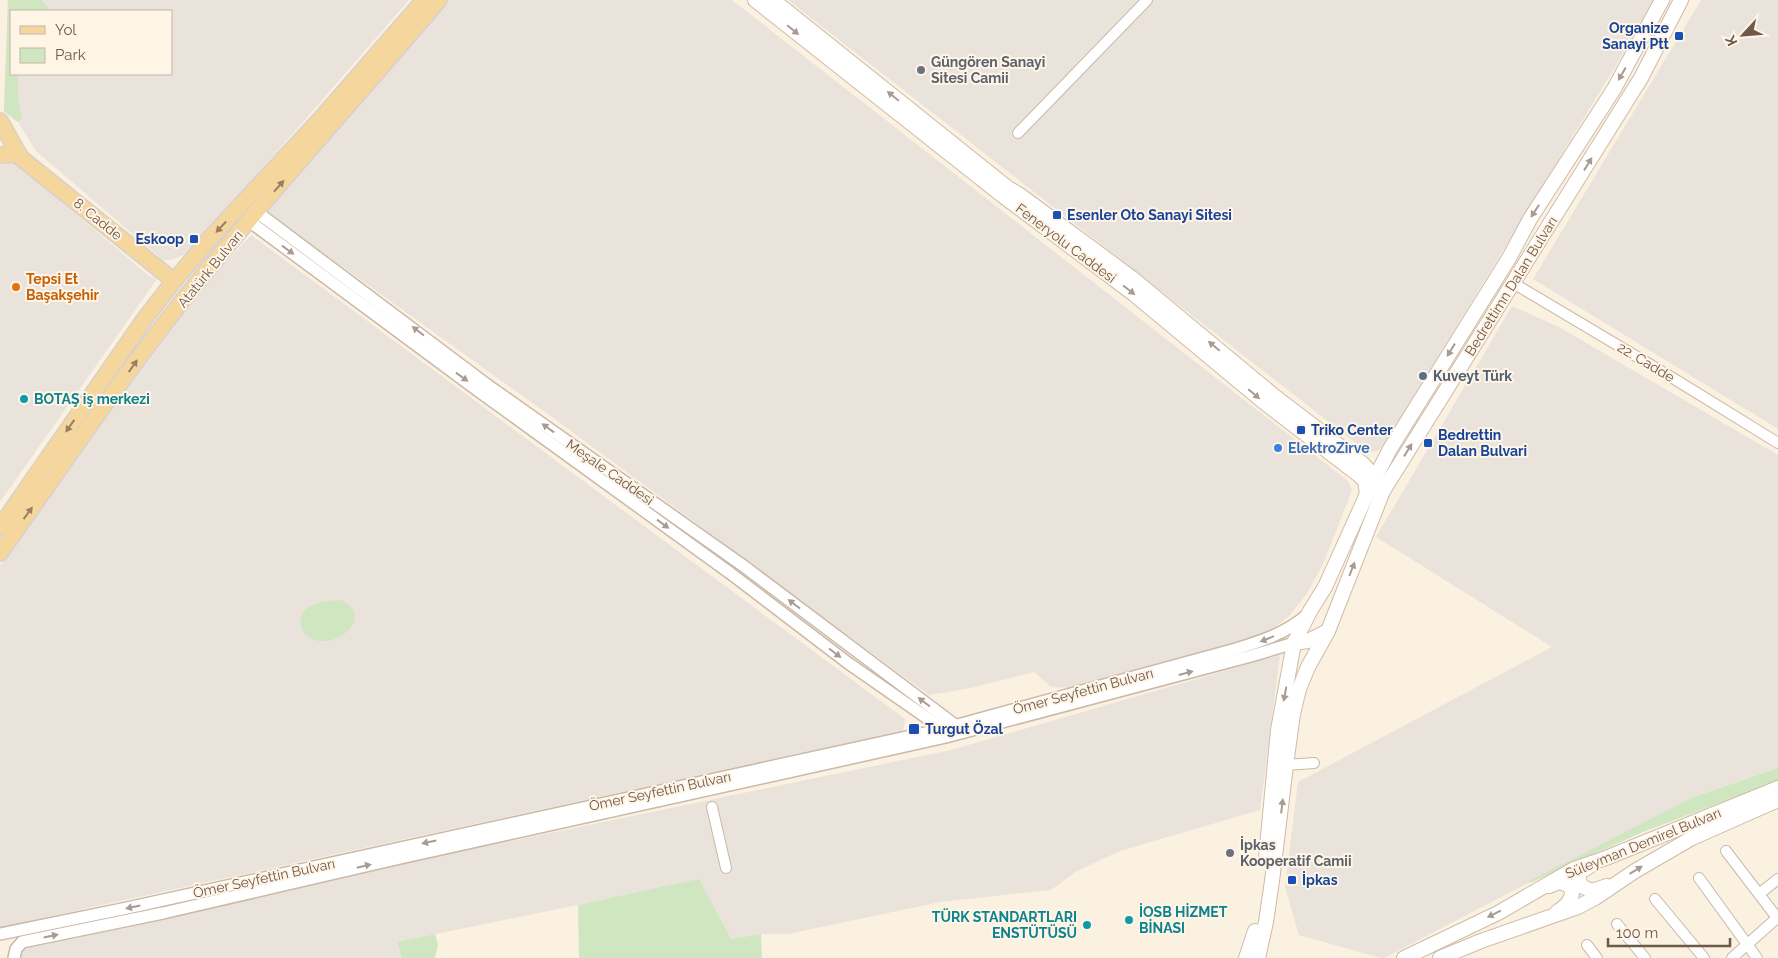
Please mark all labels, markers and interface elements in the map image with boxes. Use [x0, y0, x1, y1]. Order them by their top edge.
legend [10, 10, 172, 75]
north arrow [1718, 10, 1768, 60]
place label: Organize Sanayi Ptt [1602, 20, 1670, 52]
text: Yol [55, 21, 77, 39]
one-way arrow [786, 25, 799, 36]
marker: Organize Sanayi Ptt [1673, 30, 1685, 42]
text: K [1722, 32, 1741, 48]
text: Park [55, 46, 86, 64]
place label: Güngören Sanayi Sitesi Camii [931, 54, 1045, 86]
marker: Güngören Sanayi Sitesi Camii [915, 64, 927, 76]
one-way arrow [1618, 67, 1627, 80]
one-way arrow [887, 90, 900, 101]
one-way arrow [1583, 157, 1592, 170]
one-way arrow [274, 180, 285, 193]
street label: 8. Cadde [71, 195, 125, 243]
street label: Feneryolu Caddesi [1013, 200, 1119, 286]
one-way arrow [1530, 204, 1540, 217]
place label: Esenler Oto Sanayi Sitesi [1067, 207, 1232, 223]
marker: Esenler Oto Sanayi Sitesi [1051, 209, 1063, 221]
street label: Bedrettimn Dalan Bulvarı [1462, 214, 1560, 358]
one-way arrow [215, 220, 227, 232]
street label: Atatürk Bulvarı [174, 227, 246, 311]
place label: Eskoop [135, 231, 184, 247]
marker: Eskoop [188, 233, 200, 245]
one-way arrow [281, 245, 295, 255]
place label: Tepsi Et Başakşehir [26, 271, 100, 303]
marker: Tepsi Et Başakşehir [10, 281, 22, 293]
one-way arrow [1122, 285, 1135, 296]
one-way arrow [412, 326, 425, 337]
street label: 22. Cadde [1615, 339, 1677, 385]
one-way arrow [1209, 340, 1221, 352]
one-way arrow [1446, 343, 1456, 356]
one-way arrow [128, 360, 138, 373]
place label: Kuveyt Türk [1433, 368, 1512, 384]
marker: Kuveyt Türk [1417, 370, 1429, 382]
one-way arrow [455, 372, 469, 382]
one-way arrow [1248, 388, 1261, 399]
place label: BOTAŞ iş merkezi [34, 391, 150, 407]
marker: BOTAŞ iş merkezi [18, 393, 30, 405]
one-way arrow [65, 419, 75, 432]
place label: Triko Center [1311, 422, 1393, 438]
one-way arrow [541, 423, 555, 433]
marker: Triko Center [1295, 424, 1307, 436]
place label: Bedrettin Dalan Bulvari [1438, 427, 1527, 459]
street label: Meşale Caddesi [563, 436, 657, 508]
marker: Bedrettin Dalan Bulvari [1422, 437, 1434, 449]
place label: ElektroZirve [1288, 440, 1370, 456]
marker: ElektroZirve [1272, 442, 1284, 454]
one-way arrow [1404, 443, 1413, 456]
one-way arrow [23, 507, 34, 520]
one-way arrow [657, 519, 670, 529]
one-way arrow [1349, 562, 1356, 577]
one-way arrow [787, 599, 801, 609]
one-way arrow [1259, 635, 1274, 643]
one-way arrow [829, 648, 842, 659]
street label: Ömer Seyfettin Bulvarı [1011, 663, 1155, 717]
one-way arrow [1179, 669, 1194, 677]
one-way arrow [1280, 686, 1288, 702]
one-way arrow [918, 696, 931, 707]
place label: Turgut Özal [925, 720, 1004, 737]
marker: Turgut Özal [907, 722, 921, 736]
street label: Ömer Seyfettin Bulvarı [587, 766, 732, 814]
one-way arrow [1278, 798, 1286, 814]
street label: Süleyman Demirel Bulvarı [1563, 804, 1723, 882]
place label: İpkas Kooperatif Camii [1240, 836, 1351, 869]
one-way arrow [421, 838, 436, 846]
marker: İpkas Kooperatif Camii [1224, 847, 1236, 859]
street label: Ömer Seyfettin Bulvarı [191, 853, 336, 901]
one-way arrow [356, 862, 371, 870]
one-way arrow [1630, 865, 1643, 874]
place label: İpkas [1302, 871, 1338, 888]
marker: İpkas [1286, 874, 1298, 886]
one-way arrow [126, 903, 141, 911]
place label: İOSB HİZMET BİNASI [1139, 903, 1228, 936]
place label: TÜRK STANDARTLARI ENSTÜTÜSÜ [932, 908, 1077, 941]
one-way arrow [1487, 910, 1502, 918]
marker: İOSB HİZMET BİNASI [1123, 914, 1135, 926]
scale bar [1608, 916, 1730, 948]
marker: TÜRK STANDARTLARI ENSTÜTÜSÜ [1081, 919, 1093, 931]
text: 100 m [1616, 924, 1658, 942]
one-way arrow [44, 932, 59, 940]

